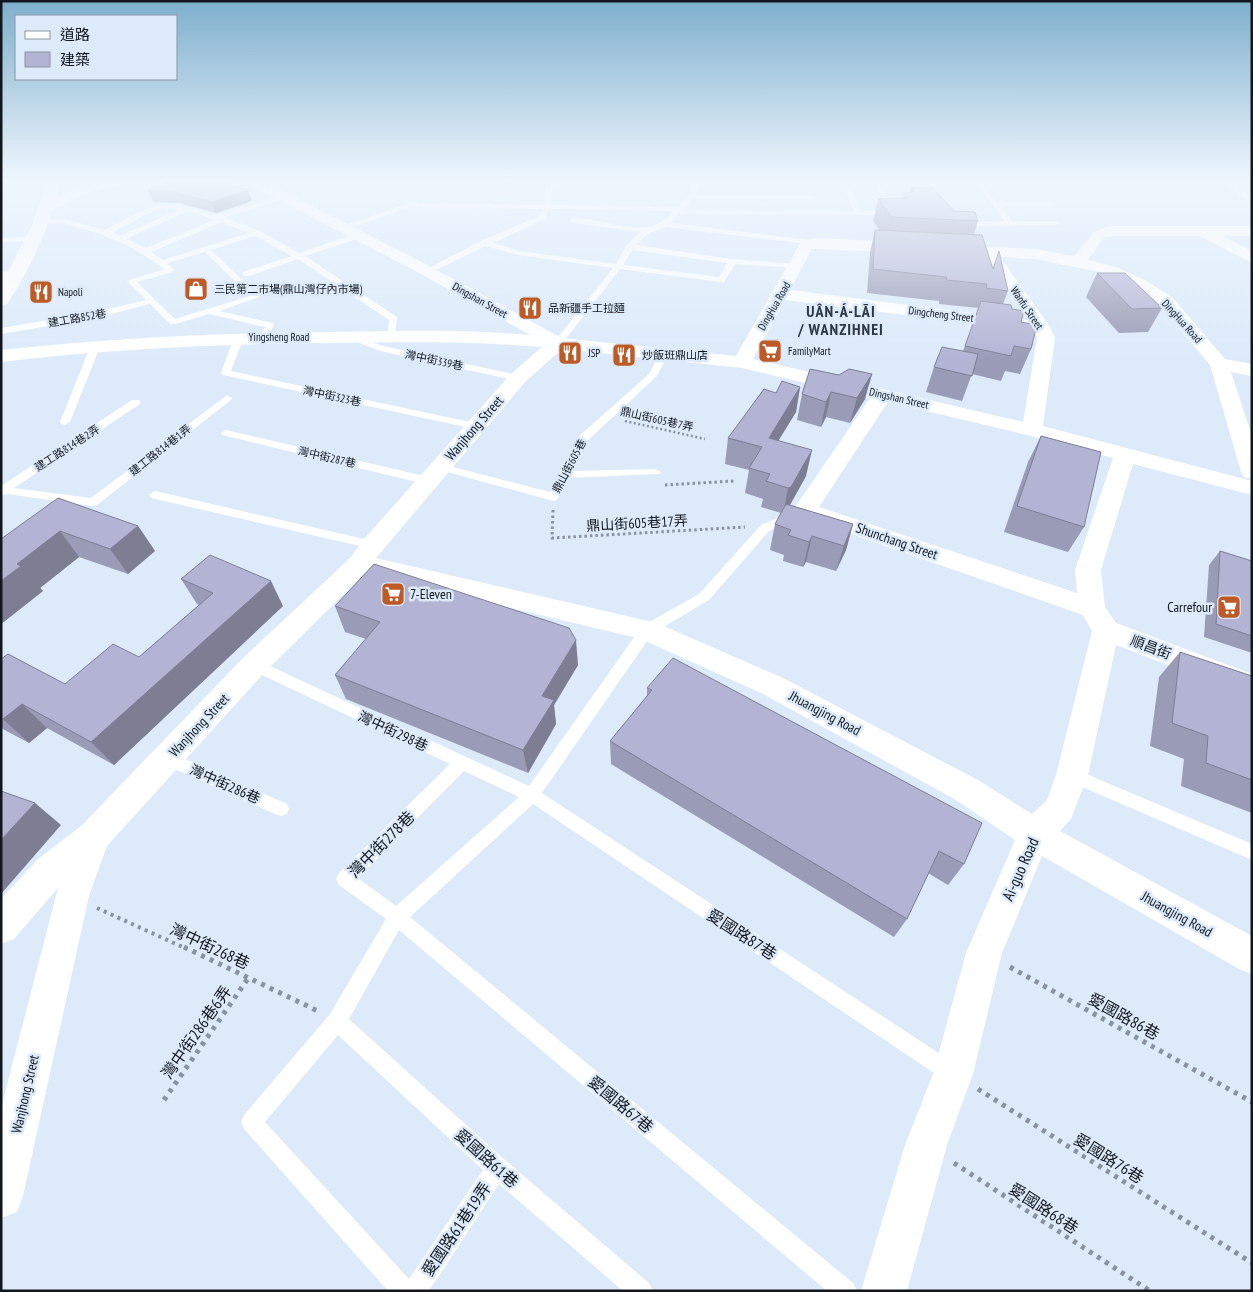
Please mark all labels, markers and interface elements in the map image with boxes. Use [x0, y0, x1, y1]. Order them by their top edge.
legend [15, 15, 178, 80]
text: 道路 [60, 25, 90, 44]
text: 建築 [60, 50, 90, 69]
shop icon: 三民第二市場(鼎山灣仔內市場) [183, 276, 209, 302]
restaurant icon: Napoli [28, 279, 54, 305]
street label: Dingshan Street [450, 279, 510, 321]
street label: DingHua Road [754, 279, 794, 333]
place label: 三民第二市場(鼎山灣仔內市場) [214, 282, 363, 296]
street label: Wanfu Street [1008, 284, 1046, 332]
place label: Napoli [58, 285, 83, 299]
restaurant icon: 品新疆手工拉麵 [517, 295, 543, 321]
street label: DingHua Road [1159, 296, 1205, 346]
place label: 品新疆手工拉麵 [548, 301, 625, 315]
district label: UÂN-Á-LĀI / WANZIHNEI [797, 301, 884, 339]
street label: Dingcheng Street [908, 303, 974, 325]
street label: 建工路852巷 [47, 306, 107, 330]
street label: Yingsheng Road [249, 330, 310, 344]
supermarket icon: FamilyMart [757, 338, 783, 364]
restaurant icon: JSP [557, 340, 583, 366]
restaurant icon: 炒飯班鼎山店 [611, 342, 637, 368]
place label: FamilyMart [788, 344, 831, 358]
place label: JSP [587, 346, 600, 360]
street label: 灣中街339巷 [404, 347, 464, 373]
place label: 炒飯班鼎山店 [642, 348, 708, 362]
street label: 灣中街323巷 [302, 383, 362, 409]
street label: Dingshan Street [868, 384, 930, 412]
street label: Wanjhong Street [441, 392, 507, 464]
street label: 鼎山街605巷7弄 [619, 404, 695, 434]
street label: 建工路814巷1弄 [126, 421, 194, 479]
street label: 建工路814巷2弄 [32, 422, 102, 474]
street label: 鼎山街605巷 [549, 437, 589, 495]
street label: 灣中街287巷 [297, 444, 357, 470]
street label: 鼎山街605巷17弄 [586, 511, 688, 535]
street label: Shunchang Street [854, 519, 940, 563]
supermarket icon: 7-Eleven [380, 581, 406, 607]
place label: 7-Eleven [410, 585, 452, 603]
supermarket icon: Carrefour [1216, 594, 1242, 620]
place label: Carrefour [1167, 598, 1212, 616]
street label: 順昌街 [1128, 631, 1174, 663]
street label: Jhuangjing Road [785, 686, 864, 739]
street label: Wanjhong Street [165, 689, 233, 760]
street label: 灣中街298巷 [355, 707, 431, 755]
street label: 灣中街286巷 [187, 761, 263, 807]
street label: 灣中街278巷 [344, 807, 418, 881]
street label: Ai-guo Road [997, 834, 1043, 904]
street label: Jhuangjing Road [1137, 887, 1216, 941]
street label: 愛國路87巷 [704, 904, 780, 964]
street label: 灣中街268巷 [167, 919, 253, 973]
street label: 灣中街286巷6弄 [157, 982, 235, 1082]
street label: 愛國路86巷 [1085, 988, 1163, 1044]
street label: Wanjhong Street [7, 1053, 43, 1135]
street label: 愛國路67巷 [585, 1071, 657, 1137]
street label: 愛國路61巷 [451, 1124, 523, 1192]
street label: 愛國路76巷 [1070, 1129, 1148, 1187]
street label: 愛國路61巷19弄 [417, 1178, 495, 1280]
street label: 愛國路68巷 [1006, 1178, 1082, 1238]

